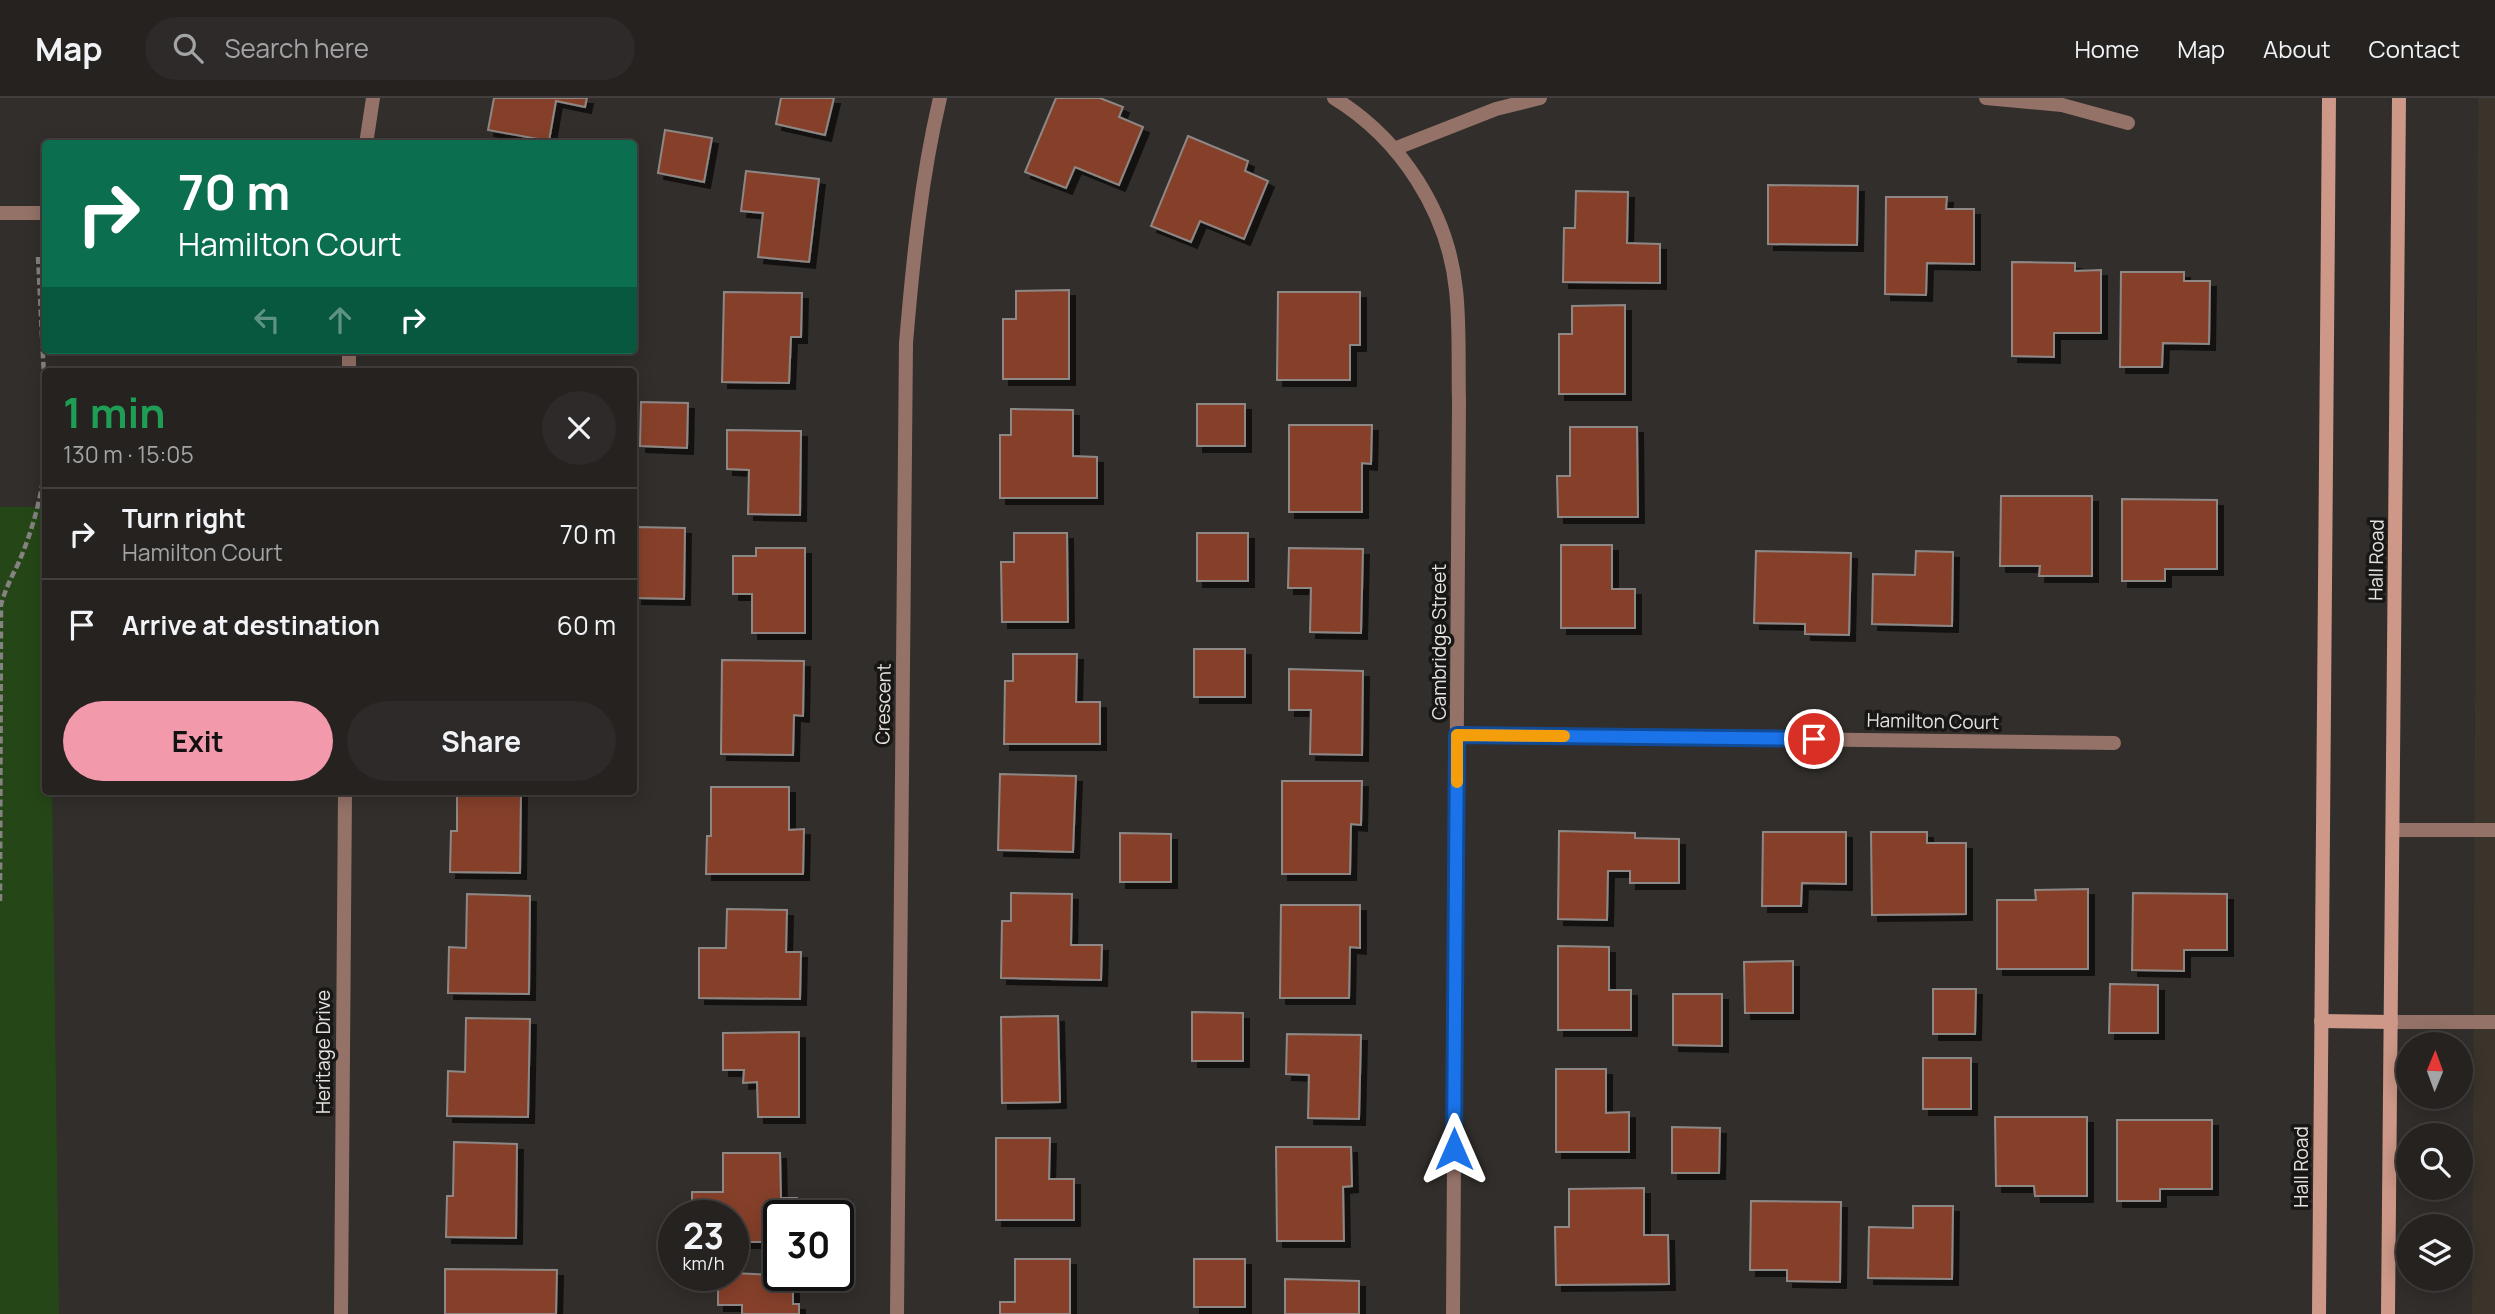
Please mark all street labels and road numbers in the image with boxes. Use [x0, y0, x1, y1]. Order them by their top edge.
street label: Hall Road [2362, 519, 2390, 601]
street label: Cambridge Street [1426, 564, 1452, 720]
street label: Crescent [869, 663, 897, 745]
street label: Hamilton Court [1866, 707, 2000, 735]
street label: Heritage Drive [310, 990, 336, 1114]
street label: Hall Road [2288, 1126, 2314, 1208]

